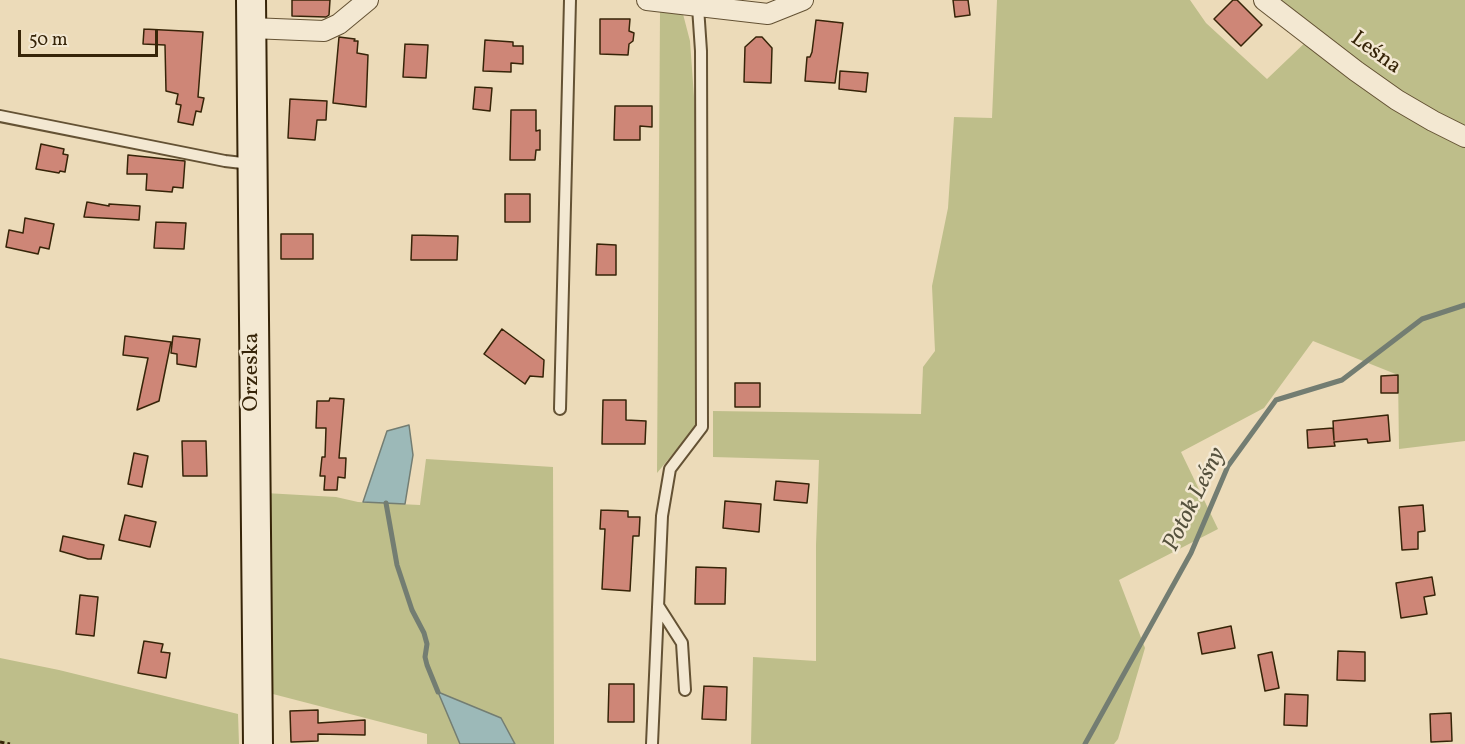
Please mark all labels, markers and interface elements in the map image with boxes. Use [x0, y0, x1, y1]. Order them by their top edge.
scale bar [21, 18, 160, 56]
street label: Leśna [1344, 27, 1406, 81]
text: 50 m [29, 28, 68, 53]
street label: Orzeska [240, 332, 266, 412]
water label: Potok Leśny [1158, 443, 1234, 557]

